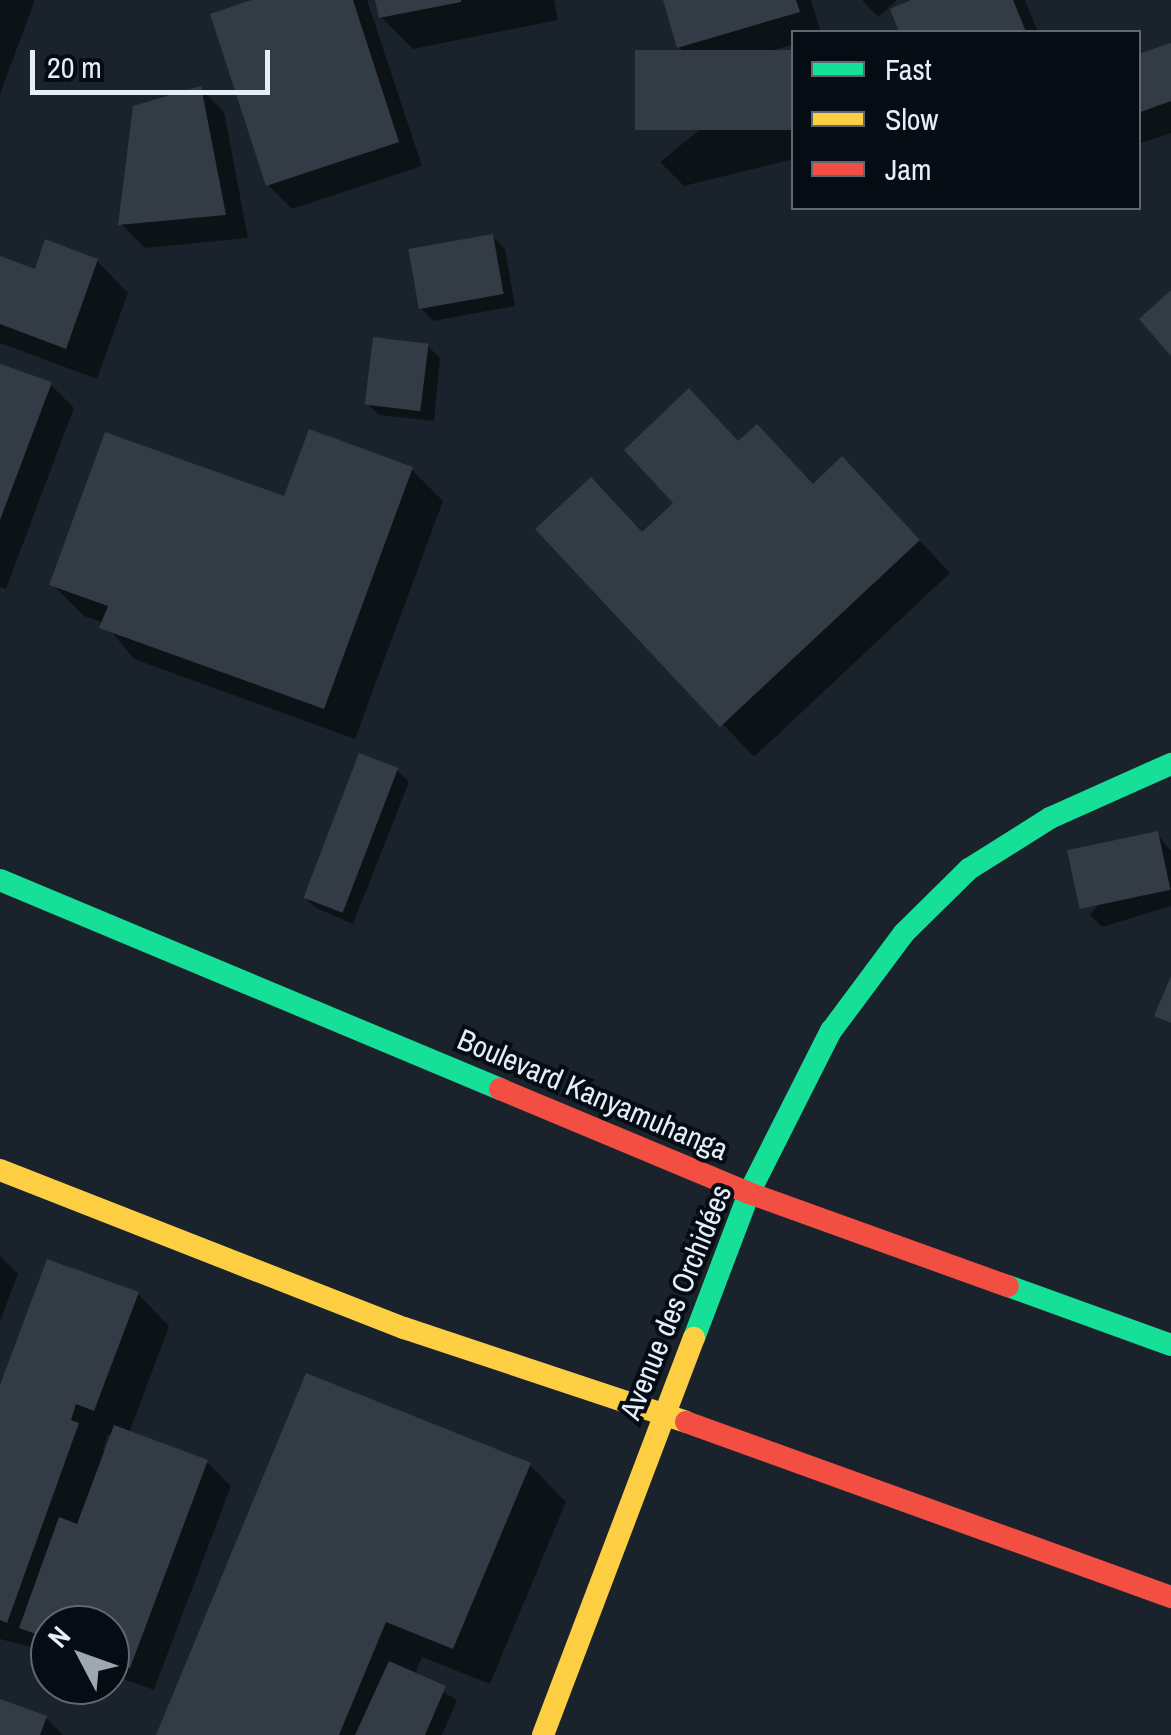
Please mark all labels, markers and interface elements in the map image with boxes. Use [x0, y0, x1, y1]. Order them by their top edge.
scale bar [35, 30, 275, 92]
legend [791, 30, 1141, 210]
text: 20 m [47, 47, 102, 87]
text: Fast [885, 49, 932, 89]
text: Slow [885, 99, 938, 139]
text: Jam [885, 149, 931, 189]
street label: Boulevard Kanyamuhanga [453, 1021, 733, 1167]
street label: Avenue des Orchidées [612, 1179, 738, 1425]
north arrow [30, 1605, 130, 1705]
text: N [39, 1618, 79, 1655]

